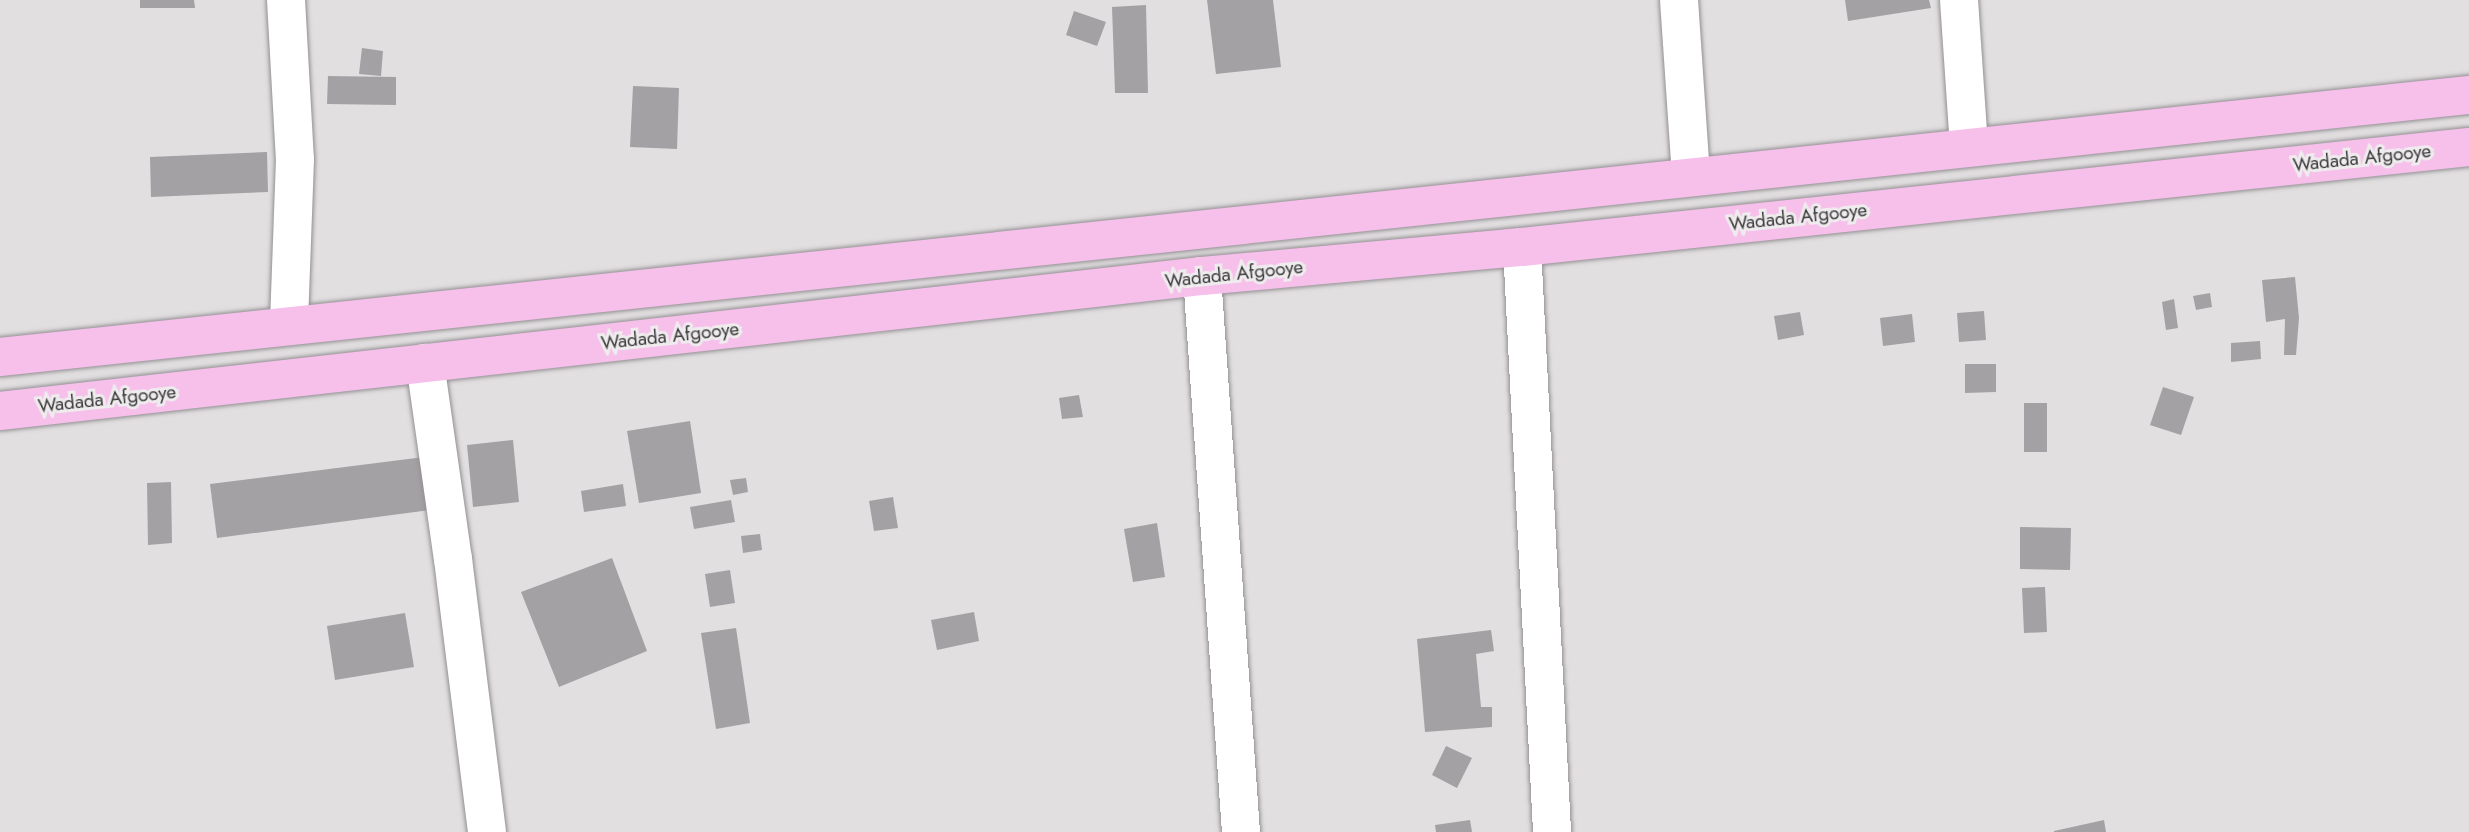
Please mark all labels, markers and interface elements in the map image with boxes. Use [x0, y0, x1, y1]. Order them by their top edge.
street label: Wadada Afgooye [2292, 139, 2432, 177]
street label: Wadada Afgooye [1728, 198, 1868, 236]
street label: Wadada Afgooye [1164, 255, 1304, 293]
street label: Wadada Afgooye [600, 317, 740, 355]
street label: Wadada Afgooye [37, 380, 177, 418]

